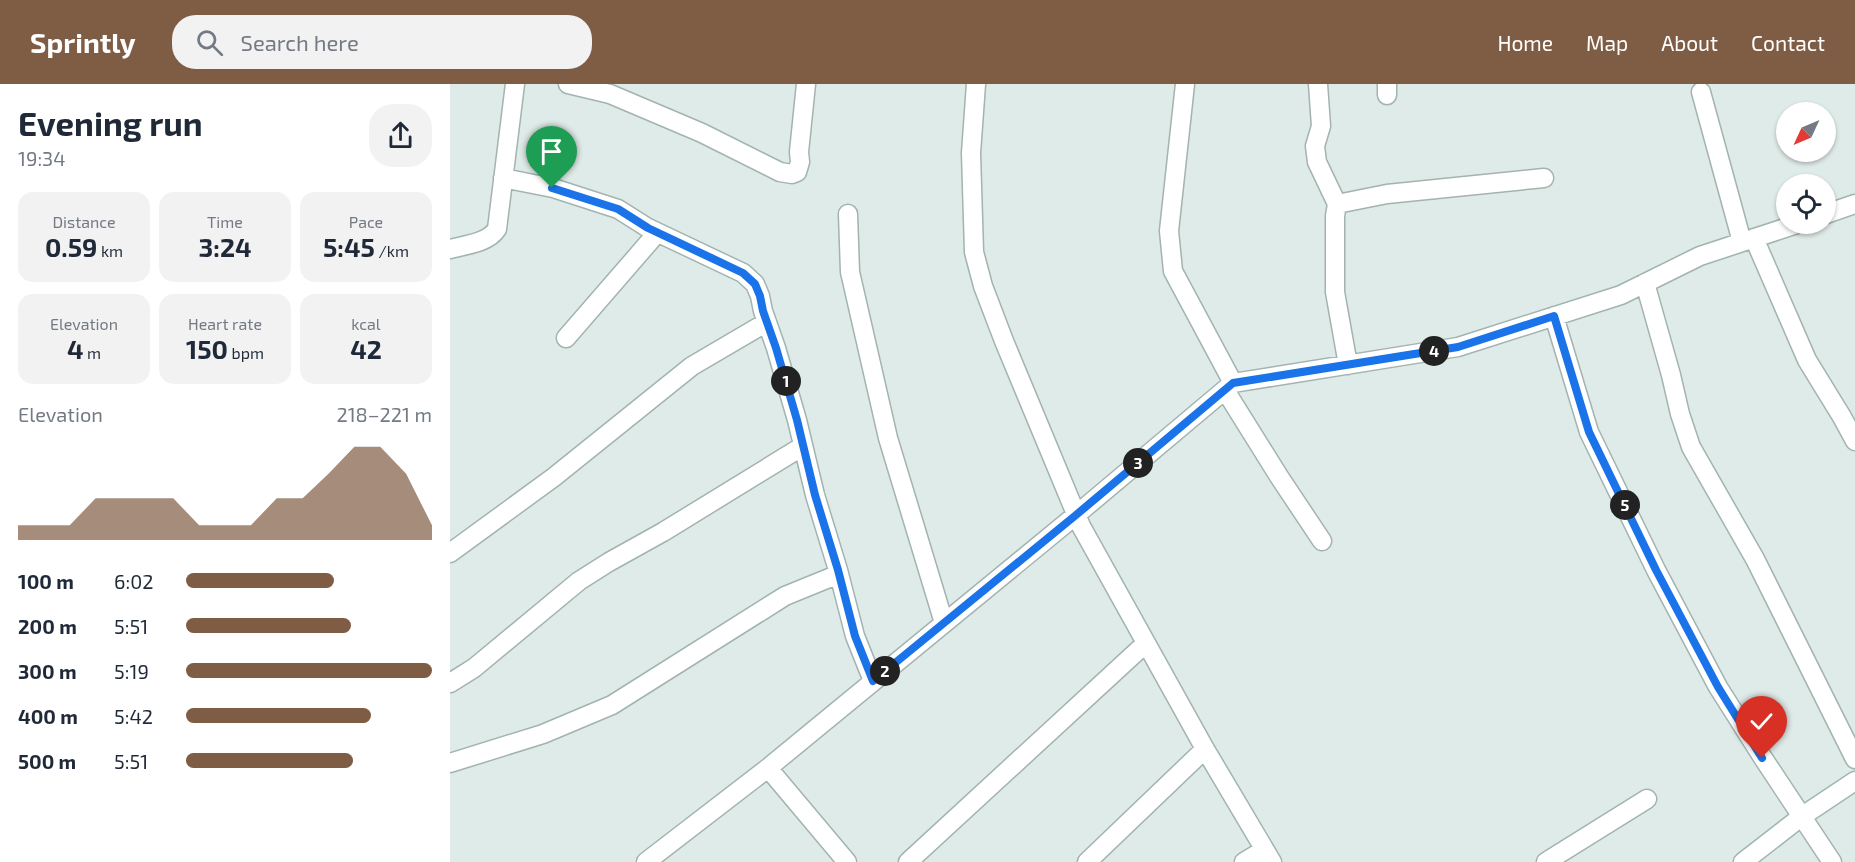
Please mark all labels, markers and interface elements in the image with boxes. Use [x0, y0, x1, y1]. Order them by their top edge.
search box [172, 15, 592, 69]
text: Sprintly [30, 25, 136, 59]
icon: search [193, 26, 226, 59]
text: Search here [241, 29, 359, 55]
text: Home [1497, 30, 1553, 55]
text: Map [1586, 30, 1628, 55]
text: About [1661, 30, 1718, 55]
text: Contact [1751, 30, 1825, 55]
north arrow [1776, 102, 1836, 162]
map controls [1776, 102, 1836, 234]
text: Evening run [18, 103, 203, 143]
button: share [369, 104, 432, 167]
pin [526, 126, 577, 188]
icon: arrive [535, 135, 568, 168]
text: 19:34 [18, 146, 66, 170]
button: locate [1776, 174, 1836, 234]
text: Distance [52, 212, 116, 231]
text: Time [207, 212, 243, 231]
text: Pace [349, 212, 383, 231]
text: 0.59 [45, 231, 97, 262]
text: 3:24 [198, 231, 252, 262]
text: 5:45 [323, 231, 375, 262]
text: km [97, 241, 123, 260]
text: /km [375, 241, 409, 260]
text: Elevation [50, 314, 118, 333]
text: Heart rate [188, 314, 262, 333]
text: kcal [351, 314, 381, 333]
text: 4 [67, 333, 83, 364]
text: 150 [186, 333, 228, 364]
text: 42 [350, 333, 382, 364]
pin: 4 [1419, 336, 1449, 366]
text: 4 [1429, 341, 1439, 360]
text: m [83, 343, 101, 362]
text: bpm [228, 343, 264, 362]
pin: 1 [771, 366, 801, 396]
text: 1 [783, 371, 789, 390]
text: Elevation [18, 402, 103, 426]
text: 218–221 m [336, 402, 432, 426]
pin: 3 [1123, 448, 1153, 478]
text: 3 [1133, 453, 1143, 472]
pin: 5 [1610, 490, 1640, 520]
text: 5 [1621, 495, 1629, 514]
text: 100 m [18, 569, 74, 593]
text: 6:02 [114, 569, 153, 593]
text: 200 m [18, 614, 77, 638]
text: 5:51 [114, 614, 148, 638]
pin: 2 [870, 656, 900, 686]
text: 300 m [18, 659, 77, 683]
text: 5:19 [114, 659, 149, 683]
text: 2 [880, 661, 890, 680]
pin [1736, 696, 1787, 758]
text: 400 m [18, 704, 78, 728]
text: 5:42 [114, 704, 153, 728]
icon: check [1745, 705, 1778, 738]
text: 500 m [18, 749, 76, 773]
text: 5:51 [114, 749, 148, 773]

